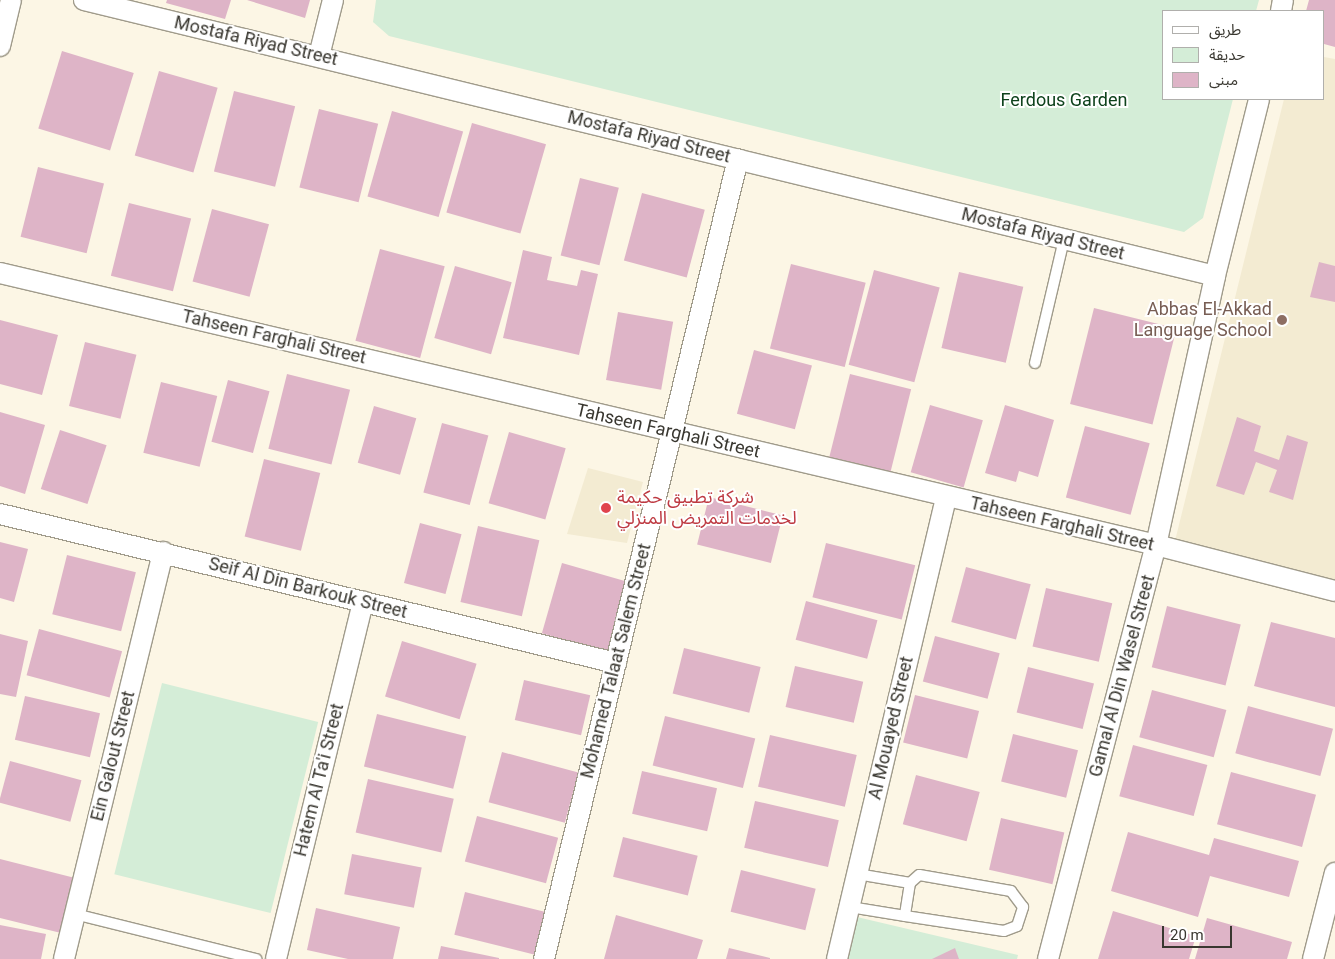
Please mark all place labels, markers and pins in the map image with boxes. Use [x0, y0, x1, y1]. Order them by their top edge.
place label: Abbas El-Akkad Language School [1134, 299, 1272, 342]
marker: Abbas El-Akkad Language School [1276, 314, 1288, 326]
place label: شركة تطبيق حكيمة لخدمات التمريض المنزلي [617, 487, 797, 530]
marker: شركة تطبيق حكيمة لخدمات التمريض المنزلي [599, 501, 613, 515]

